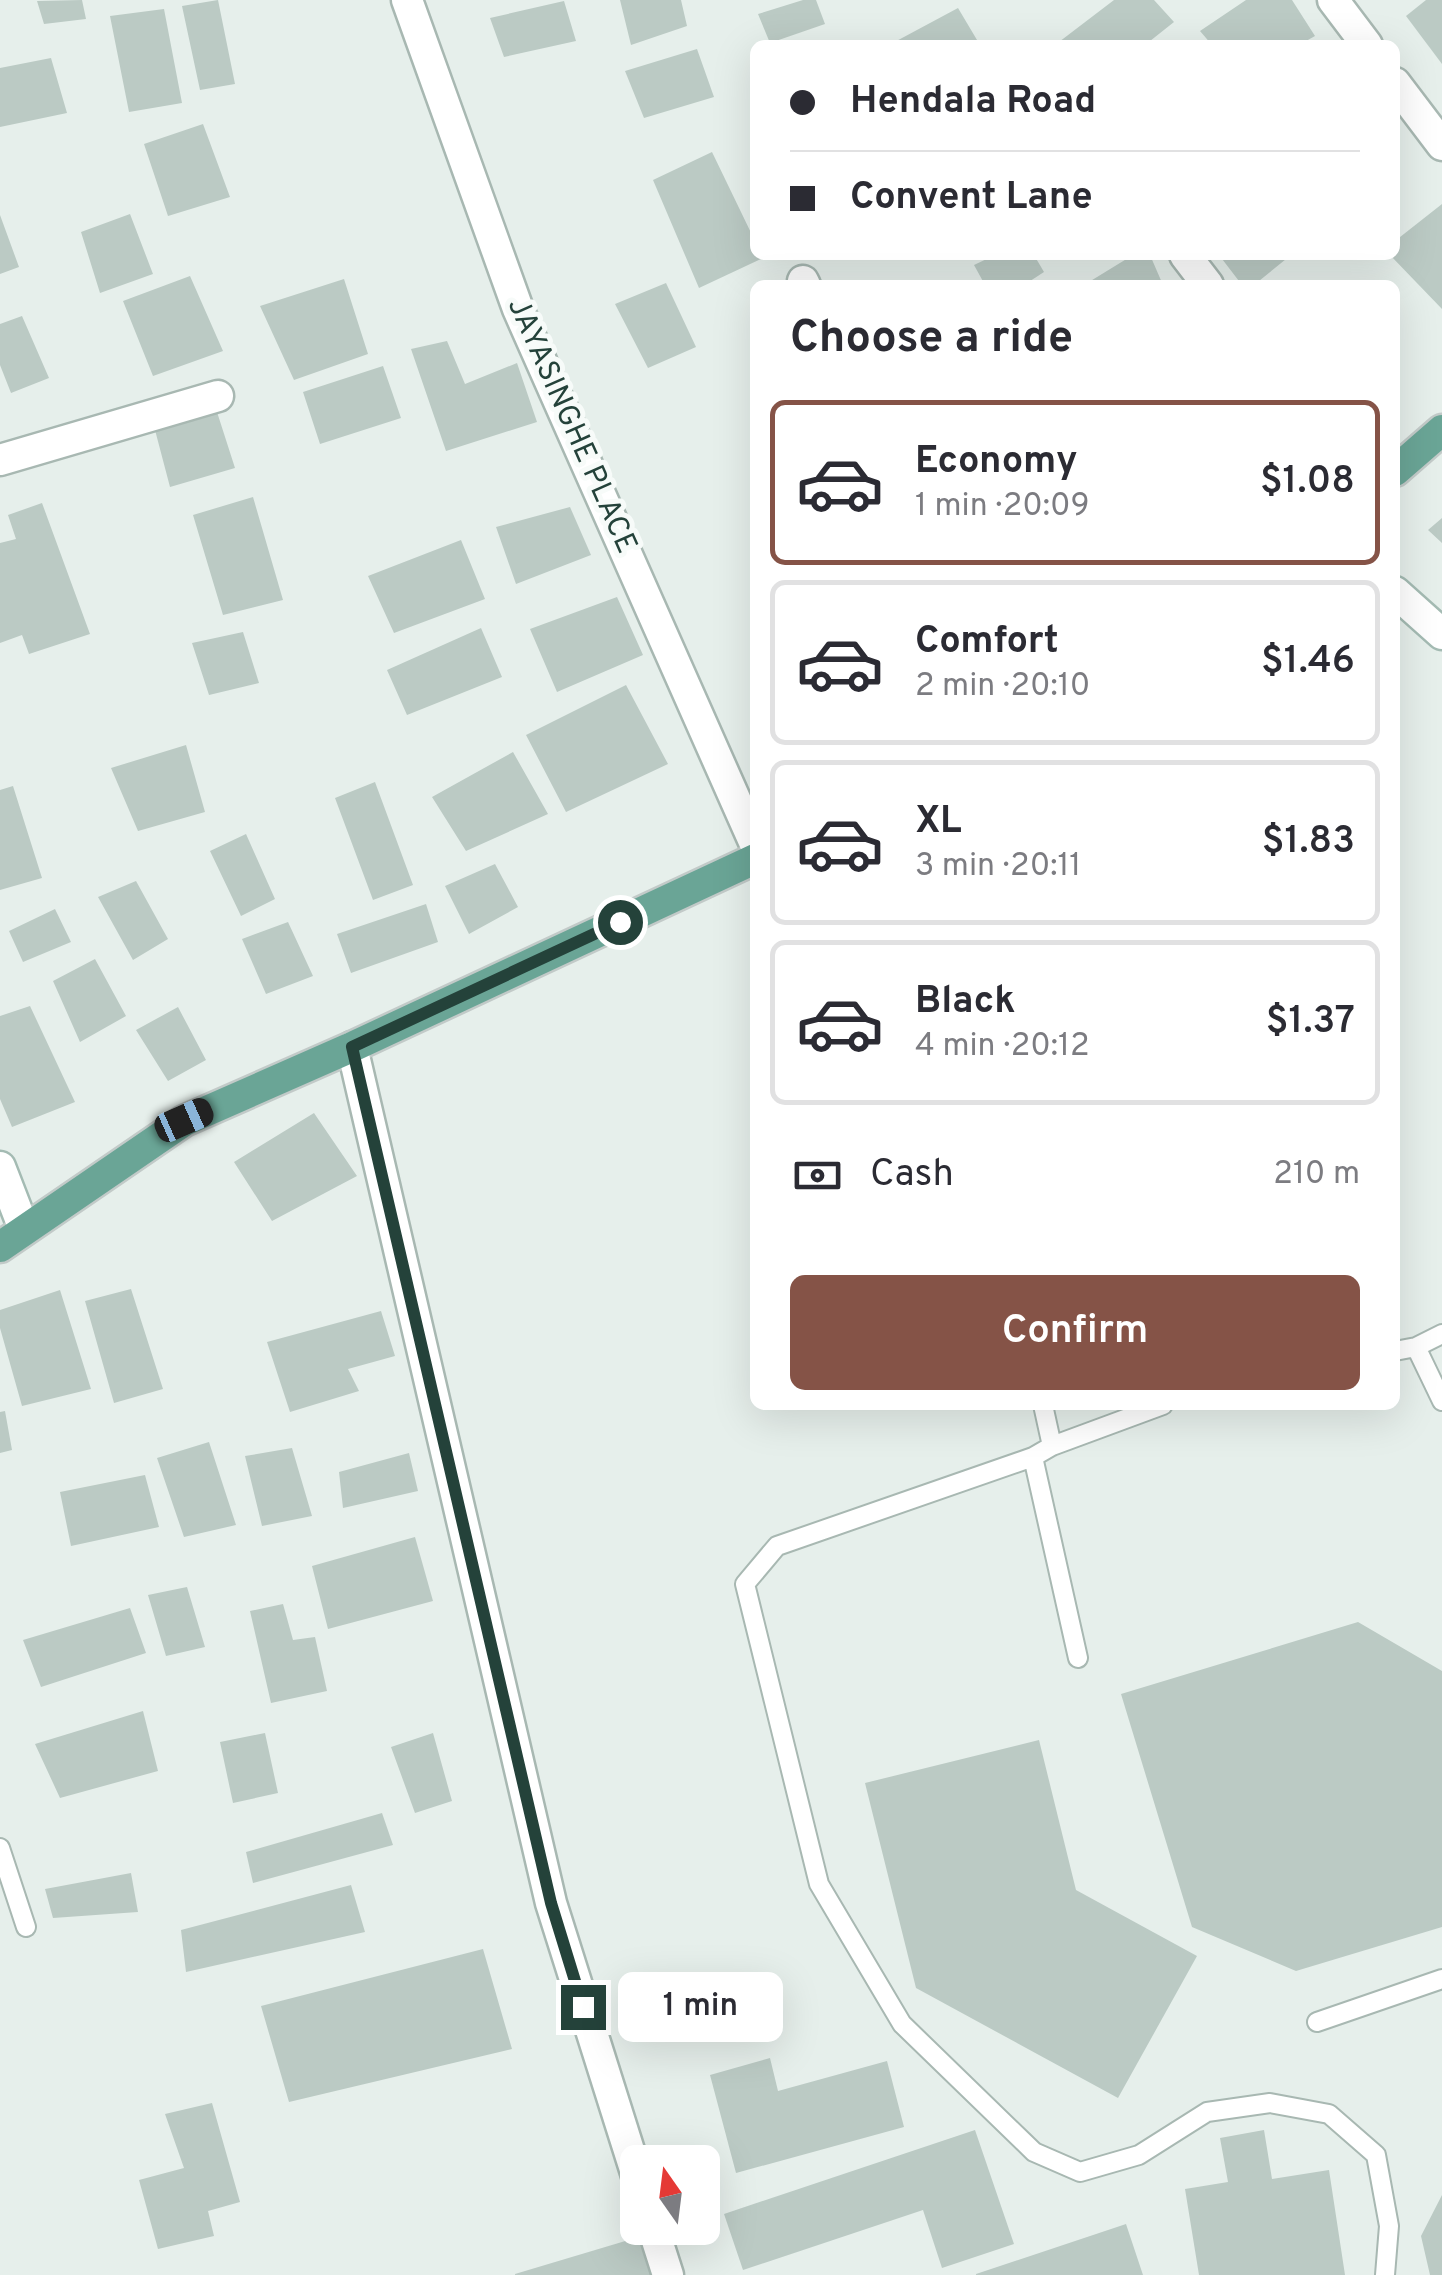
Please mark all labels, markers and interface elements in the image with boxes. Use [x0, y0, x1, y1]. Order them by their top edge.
text: Hendala Road [850, 78, 1096, 127]
text: Convent Lane [850, 174, 1093, 223]
street label: JAYASINGHE PLACE [498, 293, 644, 559]
text: Choose a ride [790, 311, 1073, 368]
icon: car [795, 438, 885, 528]
text: Economy [915, 438, 1077, 487]
text: $1.08 [1260, 458, 1355, 507]
text: 1 min · 20:09 [915, 487, 1090, 527]
icon: car [795, 618, 885, 708]
text: Comfort [915, 618, 1059, 667]
text: $1.46 [1261, 638, 1355, 687]
text: 2 min · 20:10 [915, 667, 1090, 707]
icon: car [795, 798, 885, 888]
text: XL [915, 798, 962, 847]
text: $1.83 [1262, 818, 1355, 867]
text: 3 min · 20:11 [915, 847, 1081, 887]
route start [598, 900, 643, 945]
icon: car [795, 978, 885, 1068]
text: Black [915, 978, 1015, 1027]
text: $1.37 [1266, 998, 1355, 1047]
text: 4 min · 20:12 [915, 1027, 1090, 1067]
car [150, 1094, 218, 1146]
icon: cash [790, 1148, 845, 1203]
text: Cash [870, 1151, 954, 1200]
text: 210 m [1273, 1155, 1360, 1195]
button: Confirm [790, 1275, 1360, 1390]
callout: 1 min [618, 1972, 783, 2042]
route end [561, 1985, 606, 2030]
text: 1 min [663, 1987, 738, 2027]
north arrow [620, 2145, 720, 2245]
map controls [620, 2145, 720, 2245]

